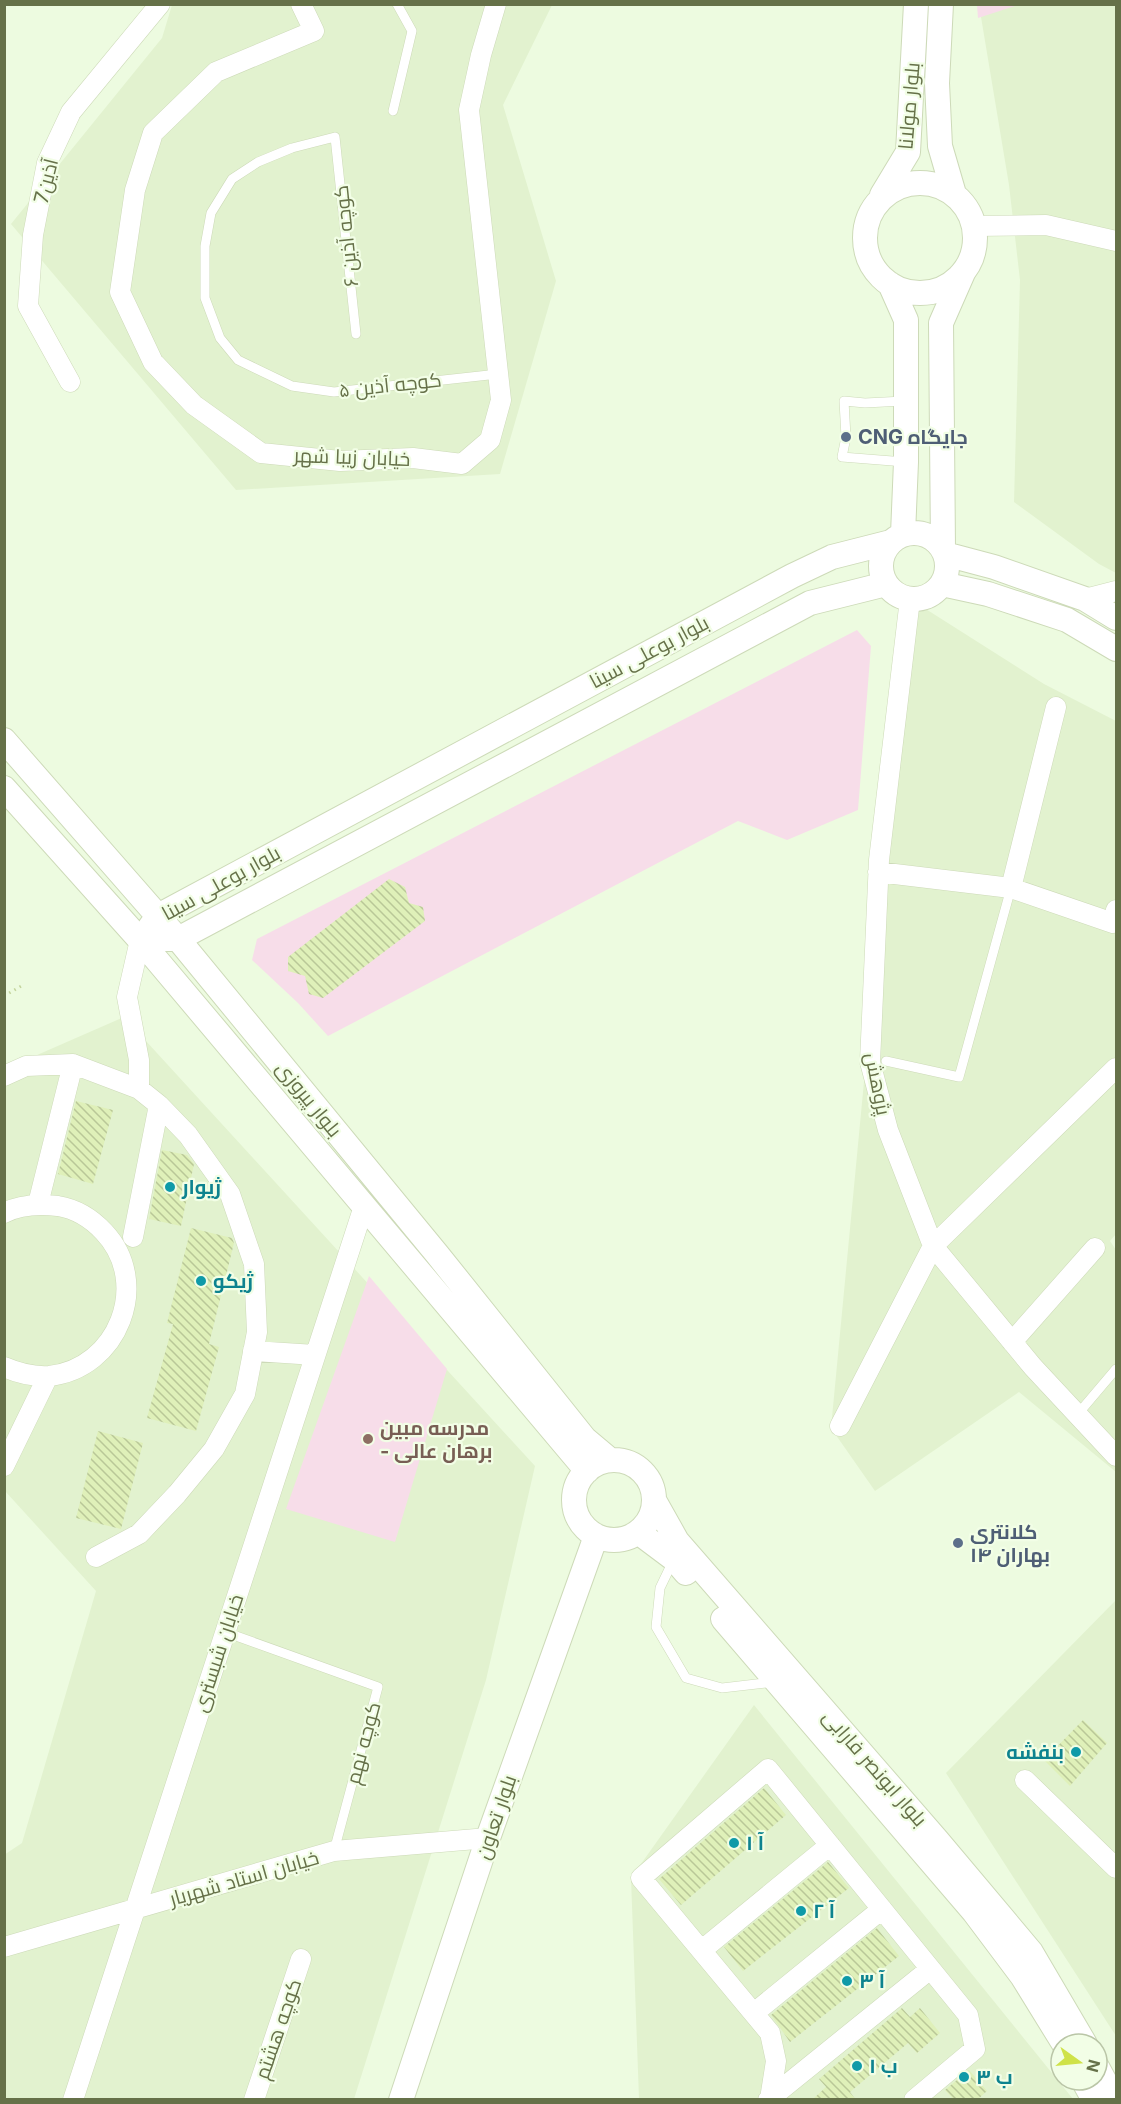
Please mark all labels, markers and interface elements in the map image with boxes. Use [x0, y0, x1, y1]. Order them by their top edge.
street label: بلوار مولانا [893, 61, 925, 151]
street label: آذین7 [29, 155, 64, 206]
street label: کوچه آذین ۶ [329, 184, 364, 288]
street label: کوچه آذین ۵ [337, 368, 443, 403]
place label: CNG جایگاه [858, 425, 968, 449]
marker: CNG جایگاه [839, 430, 853, 444]
street label: خیابان زیبا شهر [292, 443, 411, 472]
street label: بلوار بوعلی سینا [585, 610, 713, 694]
street label: بلوار بوعلی سینا [158, 841, 285, 926]
street label: پژوهش [859, 1051, 896, 1118]
street label: بلوار پیروزی [270, 1056, 347, 1142]
place label: ژیوار [181, 1175, 221, 1199]
marker: ژیوار [163, 1180, 177, 1194]
place label: ژیکو [213, 1269, 254, 1293]
marker: ژیکو [194, 1274, 208, 1288]
place label: مدرسه مبین - برهان عالی [380, 1416, 492, 1463]
marker: مدرسه مبین - برهان عالی [361, 1432, 375, 1446]
place label: کلانتری ۱۴ بهاران [970, 1520, 1050, 1568]
marker: کلانتری ۱۴ بهاران [951, 1536, 965, 1550]
street label: خیابان شبستری [188, 1591, 249, 1715]
street label: کوچه نهم [341, 1699, 387, 1787]
street label: بلوار ابونصر فارابی [817, 1705, 932, 1832]
place label: بنفشه [1006, 1740, 1064, 1764]
marker: بنفشه [1069, 1745, 1083, 1759]
street label: بلوار تعاون [470, 1772, 523, 1863]
place label: آ ۱ [746, 1831, 765, 1855]
marker: آ ۱ [727, 1836, 741, 1850]
street label: خیابان استاد شهریار [166, 1845, 322, 1912]
place label: آ ۲ [813, 1899, 836, 1923]
marker: آ ۲ [794, 1904, 808, 1918]
place label: آ ۳ [859, 1969, 886, 1993]
marker: آ ۳ [840, 1974, 854, 1988]
street label: کوچه هشتم [250, 1976, 308, 2083]
north arrow [1049, 2032, 1109, 2092]
place label: ب ۱ [869, 2054, 898, 2078]
text: N [1082, 2057, 1105, 2074]
marker: ب ۱ [850, 2059, 864, 2073]
place label: ب ۳ [976, 2065, 1013, 2089]
marker: ب ۳ [957, 2070, 971, 2084]

